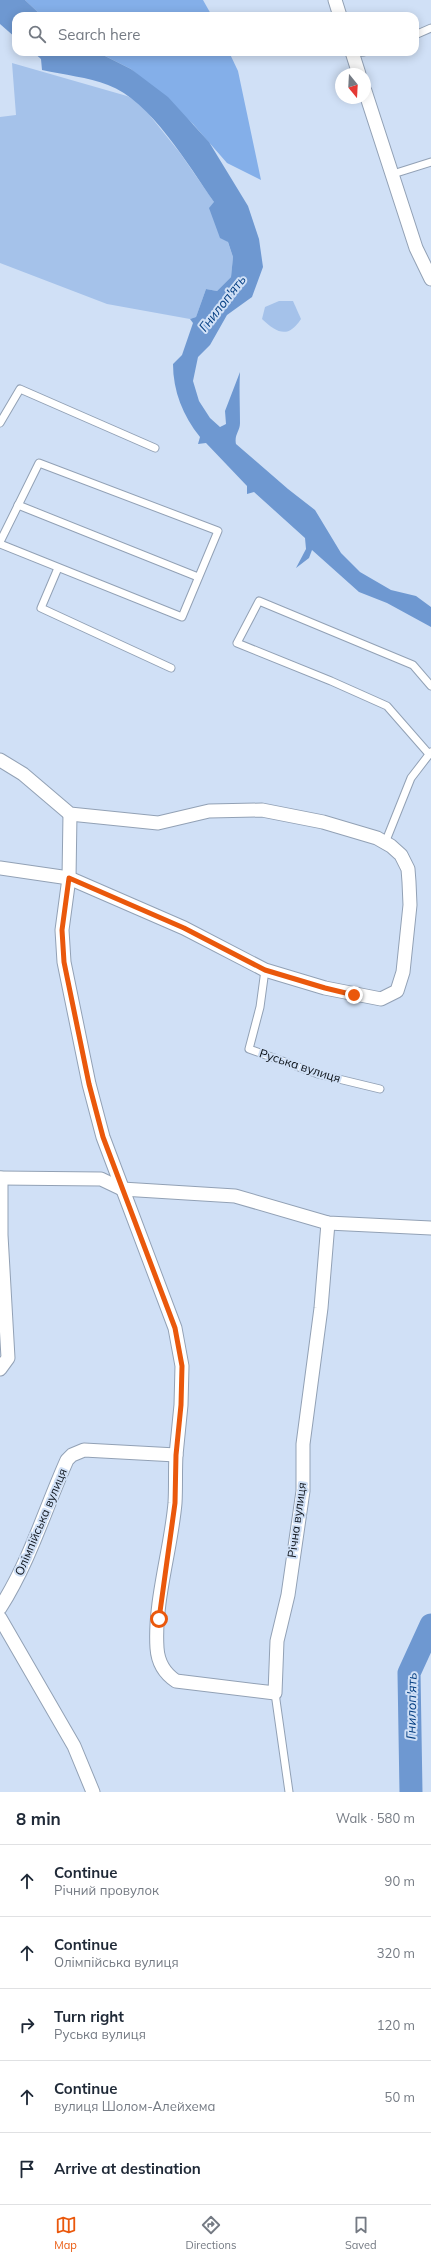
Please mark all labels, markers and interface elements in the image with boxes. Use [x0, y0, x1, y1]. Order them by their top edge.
search box [12, 12, 419, 56]
icon: search [26, 23, 48, 45]
text: Search here [58, 25, 140, 44]
north arrow [335, 68, 371, 104]
water label: Гнилоп'ять [195, 272, 249, 334]
route end [345, 986, 363, 1004]
street label: Руська вулиця [258, 1045, 343, 1086]
street label: Олімпійська вулиця [11, 1466, 70, 1578]
street label: Річна вулиця [284, 1481, 309, 1559]
route start [150, 1610, 168, 1628]
water label: Гнилоп'ять [402, 1672, 420, 1740]
text: 8 min [16, 1808, 61, 1829]
text: Walk · 580 m [336, 1810, 415, 1826]
text: Continue [54, 1863, 117, 1882]
icon: ahead [16, 1870, 38, 1892]
text: 90 m [385, 1873, 415, 1889]
text: Річний провулок [54, 1882, 159, 1898]
text: Continue [54, 1935, 117, 1954]
icon: ahead [16, 1942, 38, 1964]
text: 320 m [377, 1945, 415, 1961]
text: Олімпійська вулиця [54, 1954, 179, 1970]
text: Turn right [54, 2007, 124, 2026]
icon: right [16, 2014, 38, 2036]
text: 120 m [377, 2017, 415, 2033]
text: Руська вулиця [54, 2026, 146, 2042]
text: Continue [54, 2079, 117, 2098]
icon: ahead [16, 2086, 38, 2108]
text: 50 m [385, 2089, 415, 2105]
text: вулиця Шолом-Алейхема [54, 2098, 215, 2114]
icon: arrive [16, 2158, 38, 2180]
text: Arrive at destination [54, 2159, 201, 2178]
tab: Map [54, 2214, 77, 2252]
tab: Directions [186, 2214, 236, 2252]
tab: Saved [345, 2214, 377, 2252]

